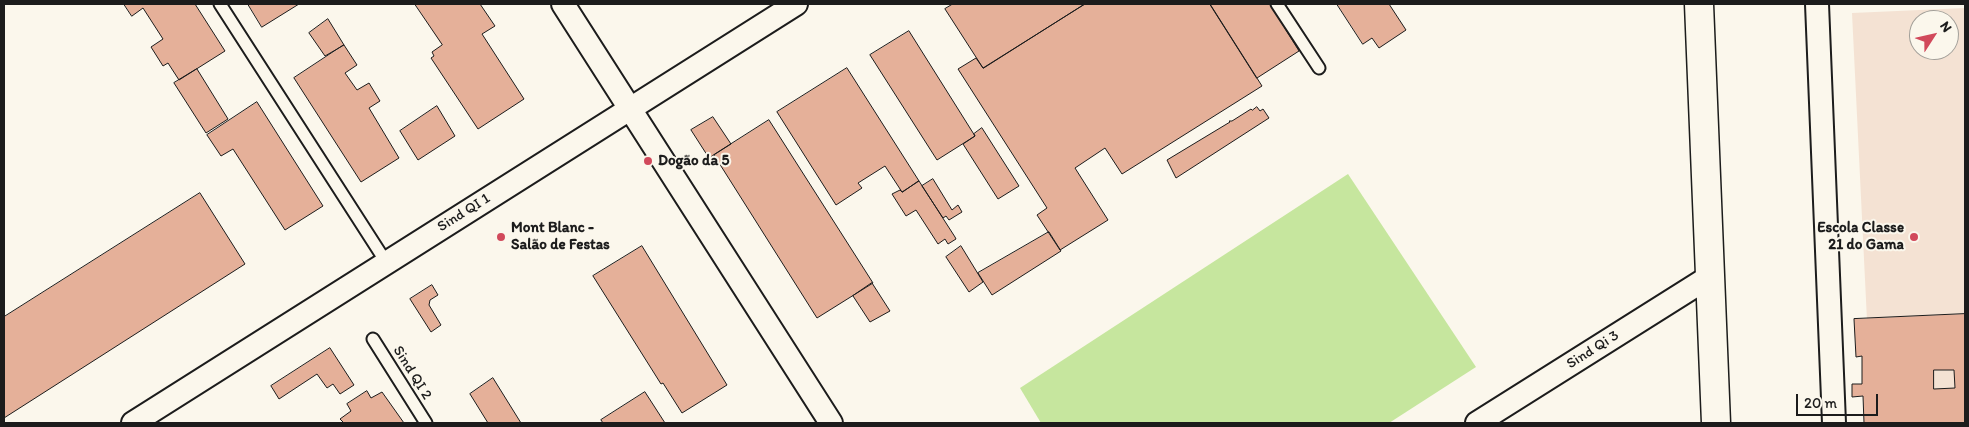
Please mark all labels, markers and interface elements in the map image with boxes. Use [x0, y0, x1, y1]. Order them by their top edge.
north arrow [1909, 10, 1959, 60]
text: N [1936, 18, 1956, 35]
place label: Dogão da 5 [658, 152, 729, 170]
marker: Dogão da 5 [642, 155, 654, 167]
street label: Sind QI 1 [434, 190, 494, 236]
place label: Mont Blanc - Salão de Festas [511, 219, 610, 254]
place label: Escola Classe 21 do Gama [1817, 219, 1904, 254]
marker: Mont Blanc - Salão de Festas [495, 231, 507, 243]
marker: Escola Classe 21 do Gama [1908, 231, 1920, 243]
street label: Sind Qi 3 [1563, 327, 1623, 373]
street label: Sind QI 2 [389, 343, 435, 403]
scale bar [1799, 384, 1882, 416]
text: 20 m [1804, 394, 1837, 412]

